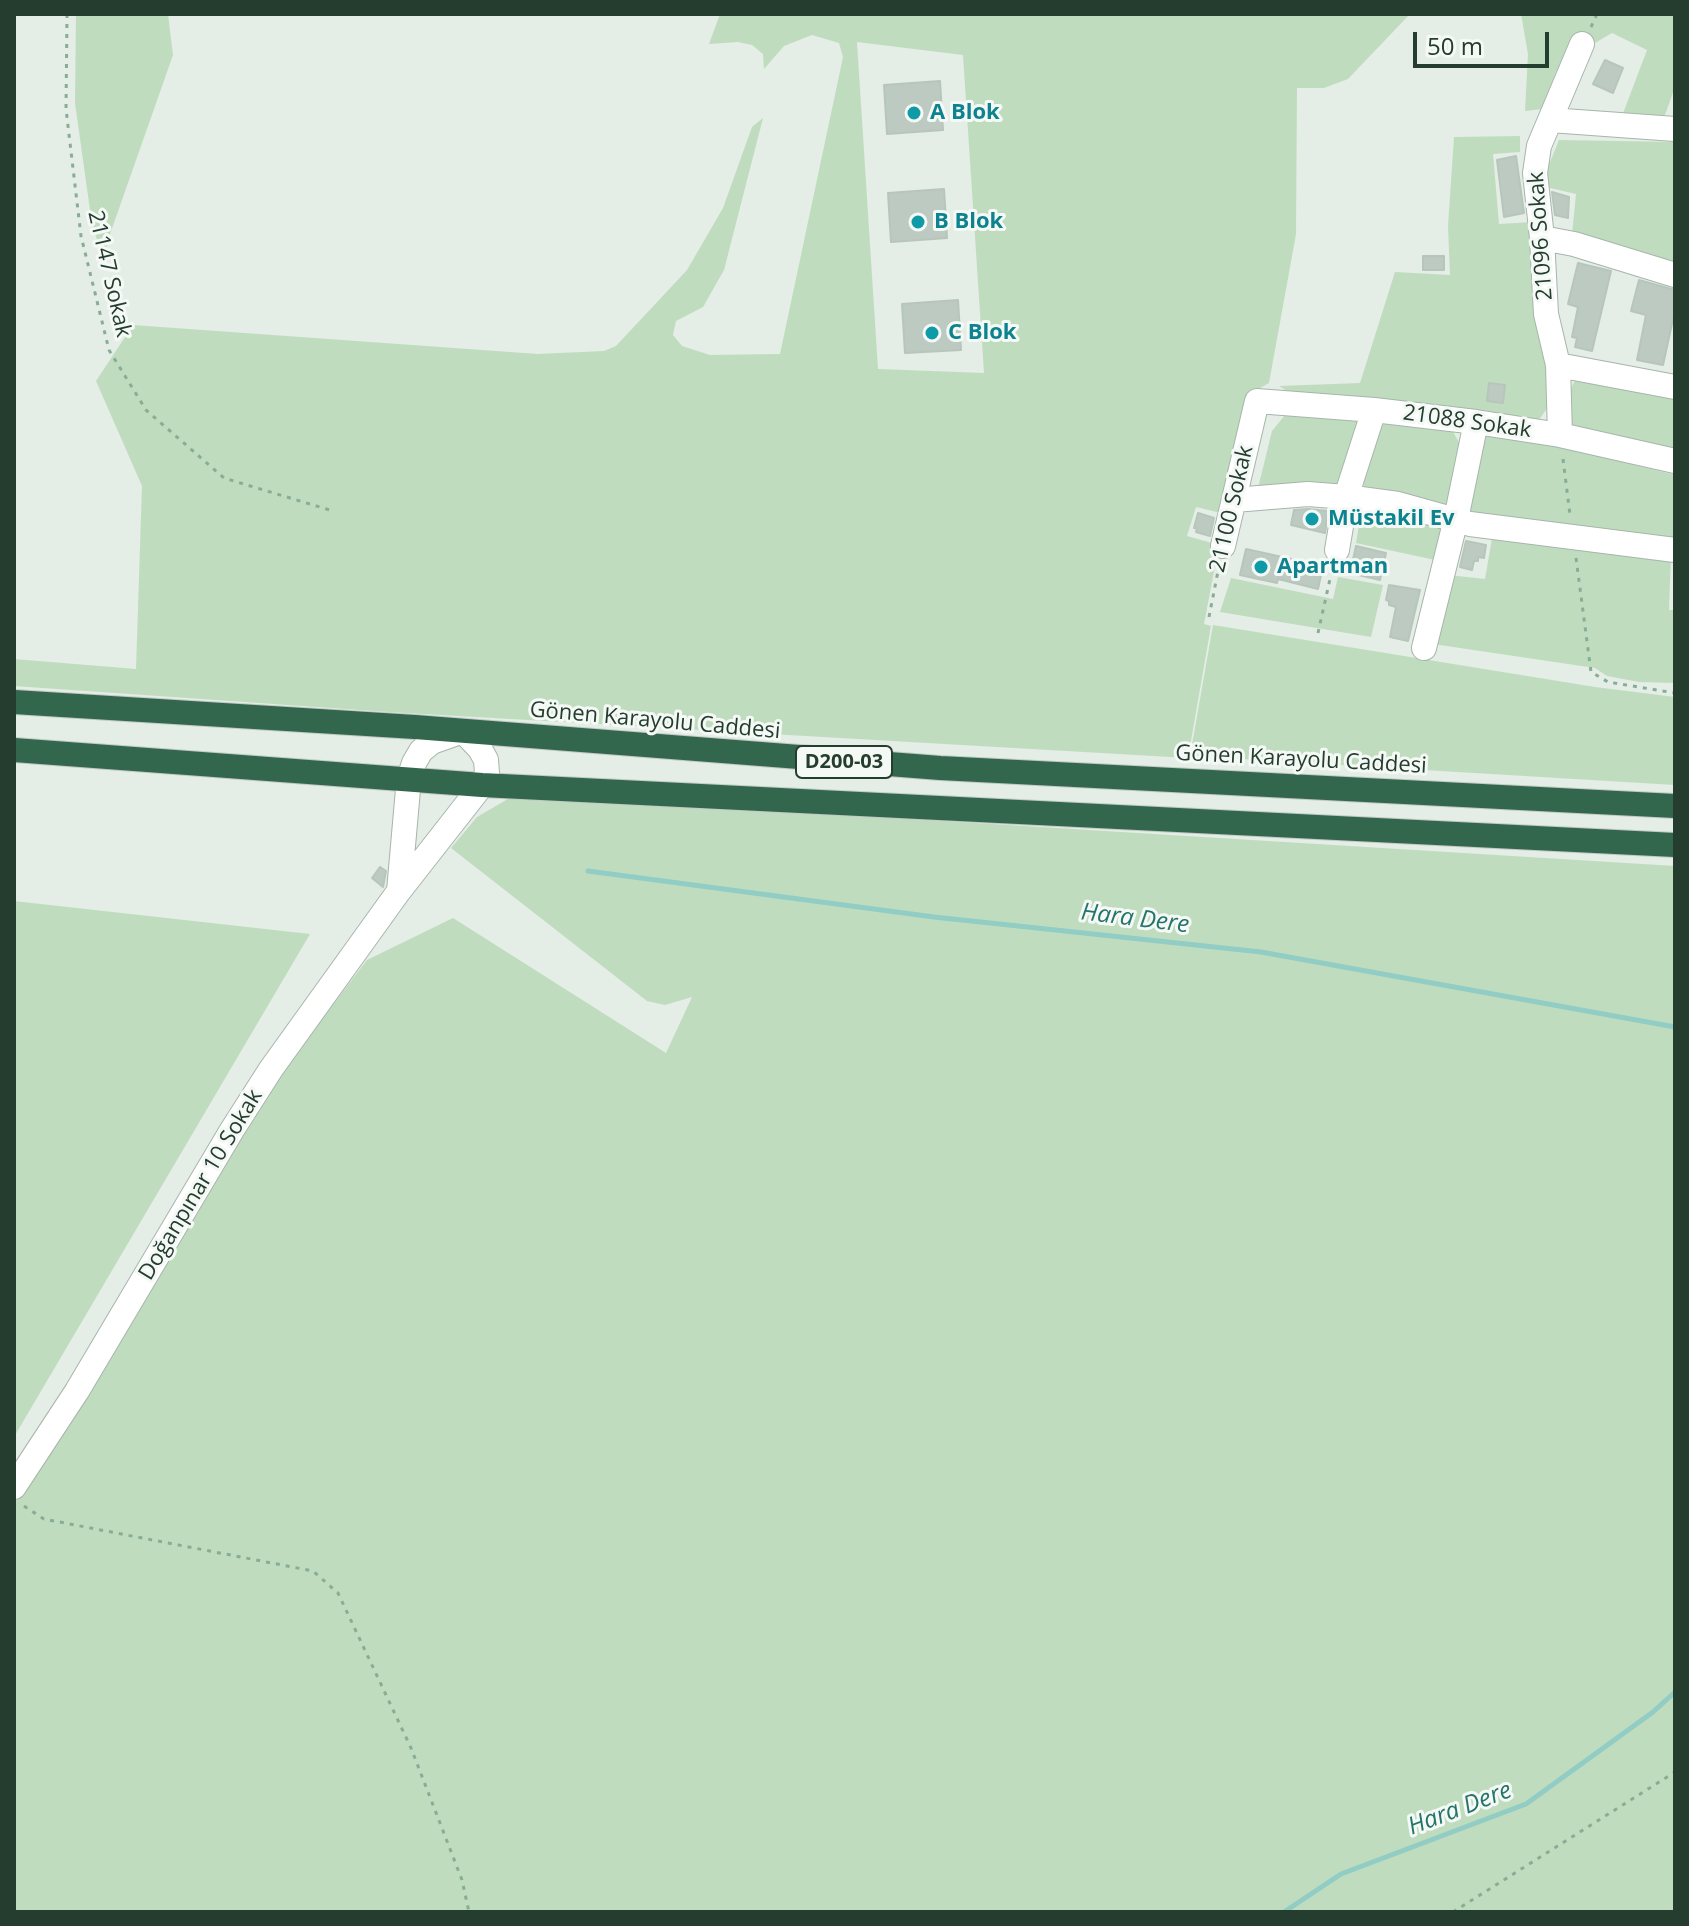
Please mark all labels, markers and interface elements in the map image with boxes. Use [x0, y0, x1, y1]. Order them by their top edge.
scale bar [1417, 16, 1553, 66]
text: 50 m [1427, 29, 1483, 62]
place label: A Blok [930, 100, 1000, 126]
marker: A Blok [905, 104, 923, 122]
street label: 21096 Sokak [1523, 171, 1559, 301]
street label: 21147 Sokak [82, 208, 136, 340]
place label: B Blok [934, 209, 1003, 235]
marker: B Blok [909, 213, 927, 231]
place label: C Blok [948, 320, 1016, 346]
marker: C Blok [923, 324, 941, 342]
street label: 21088 Sokak [1401, 400, 1533, 444]
street label: 21100 Sokak [1205, 443, 1259, 575]
place label: Müstakil Ev [1328, 506, 1455, 532]
marker: Müstakil Ev [1303, 510, 1321, 528]
place label: Apartman [1277, 554, 1388, 580]
marker: Apartman [1252, 558, 1270, 576]
street label: Gönen Karayolu Caddesi [529, 697, 781, 745]
street label: Gönen Karayolu Caddesi [1175, 740, 1427, 780]
road number: D200-03 [796, 746, 892, 778]
water label: Hara Dere [1079, 898, 1191, 940]
street label: Doğanpınar 10 Sokak [134, 1085, 268, 1285]
water label: Hara Dere [1404, 1776, 1516, 1842]

